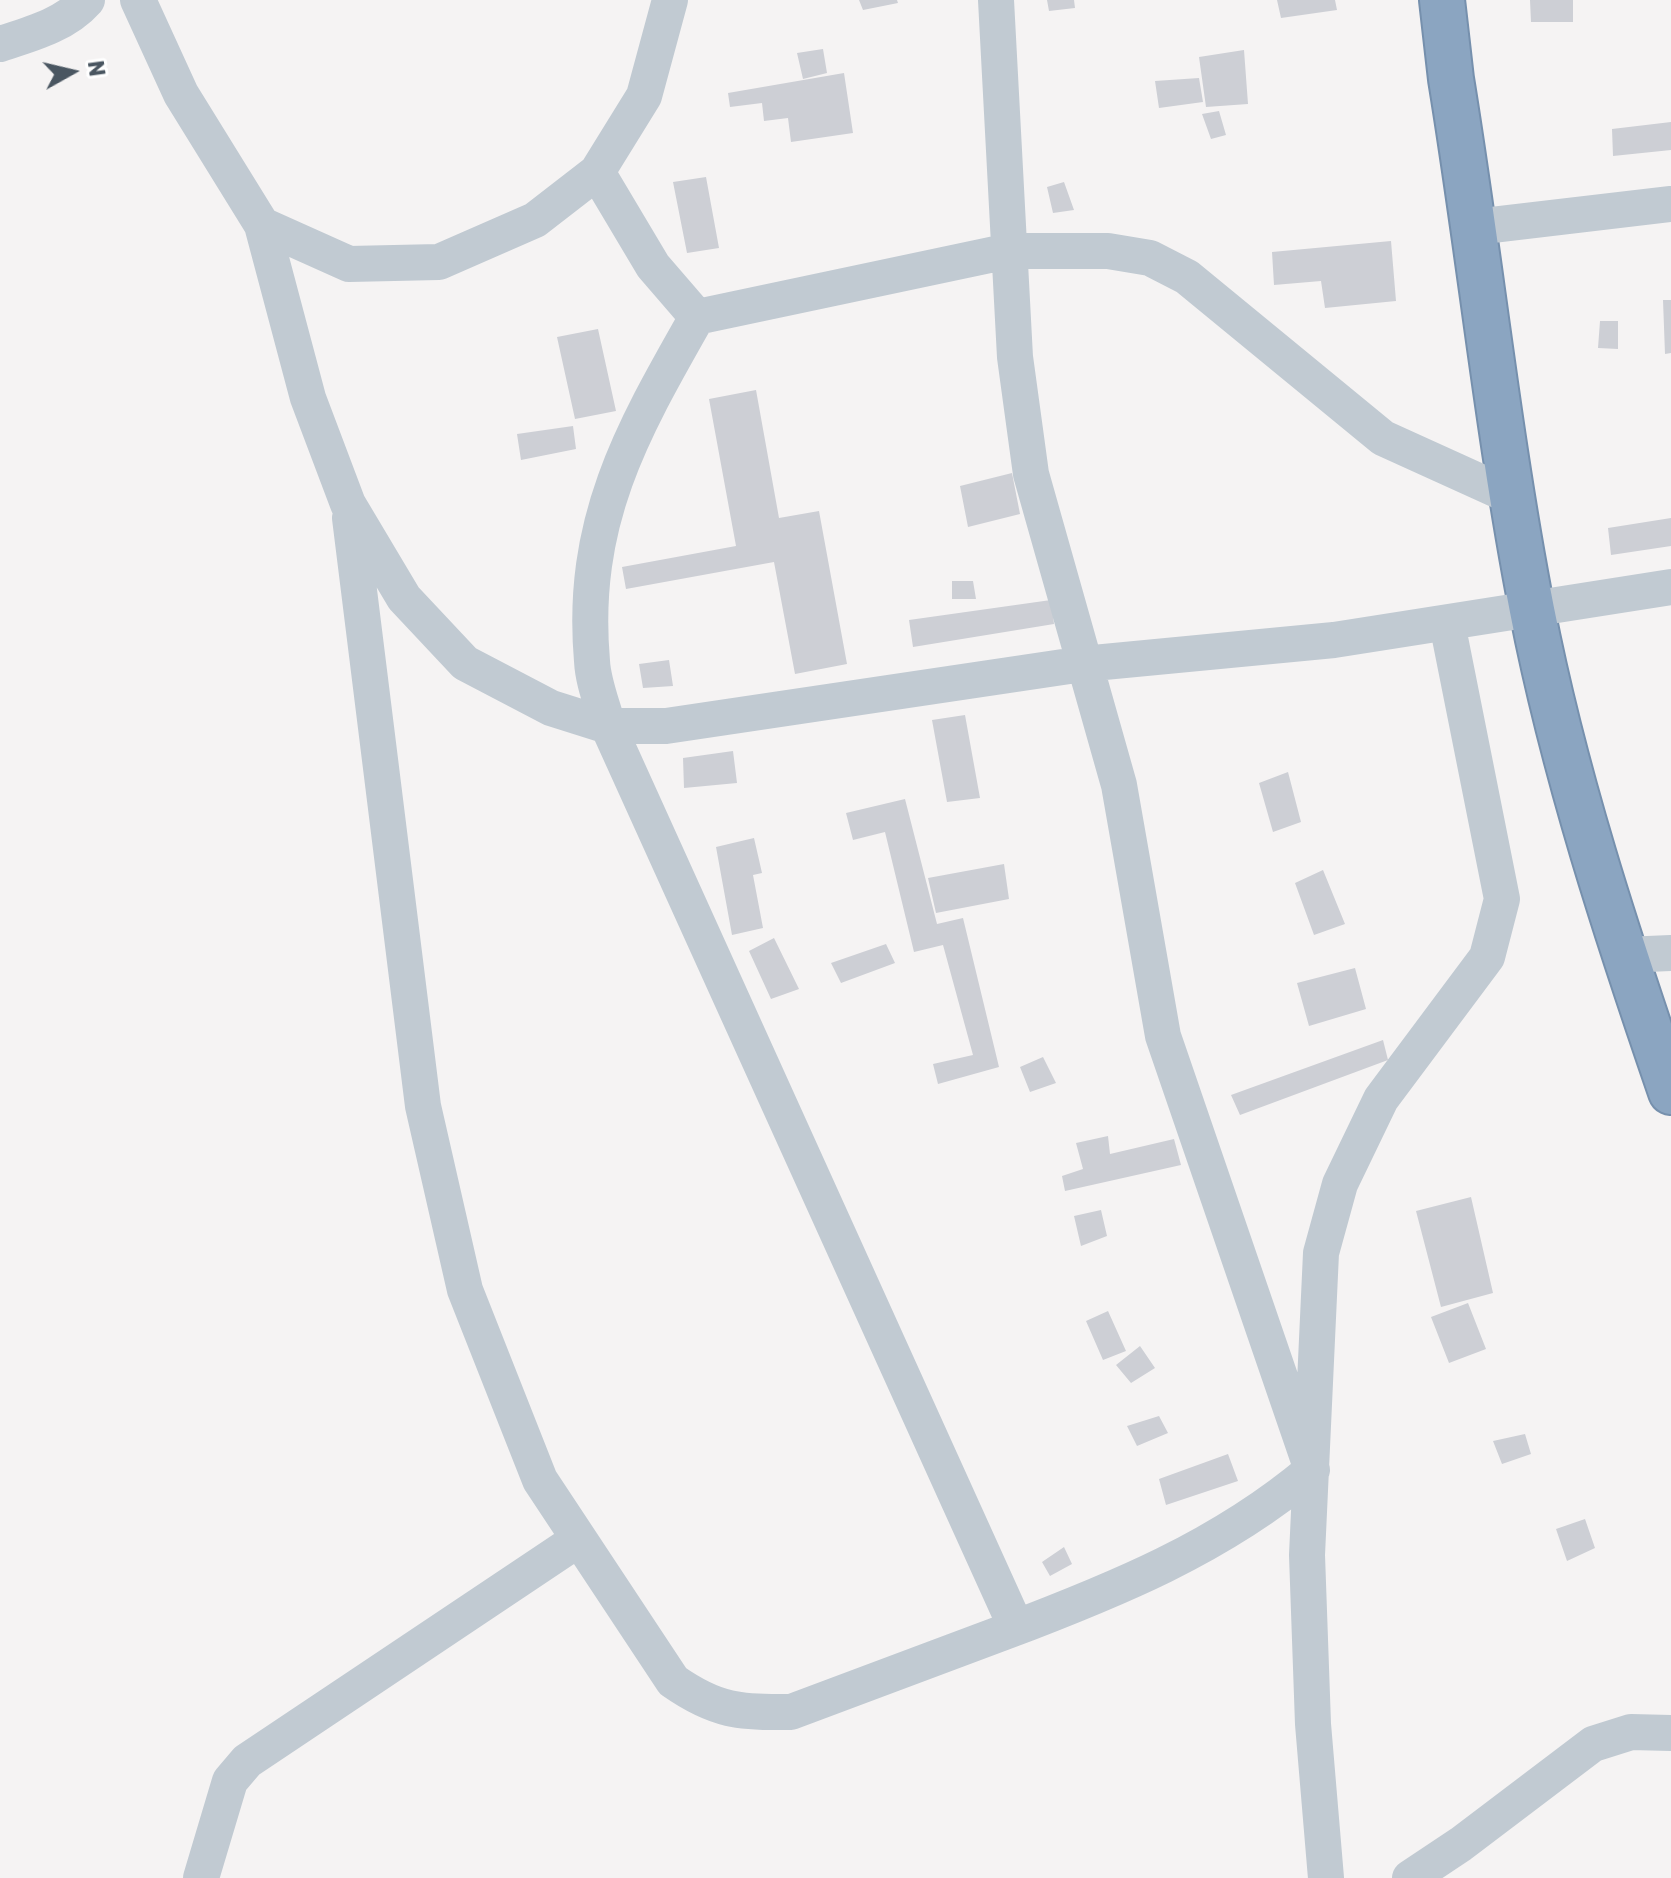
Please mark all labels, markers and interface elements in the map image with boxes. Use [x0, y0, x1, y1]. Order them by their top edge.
north arrow [32, 32, 112, 112]
text: N [82, 59, 111, 78]

